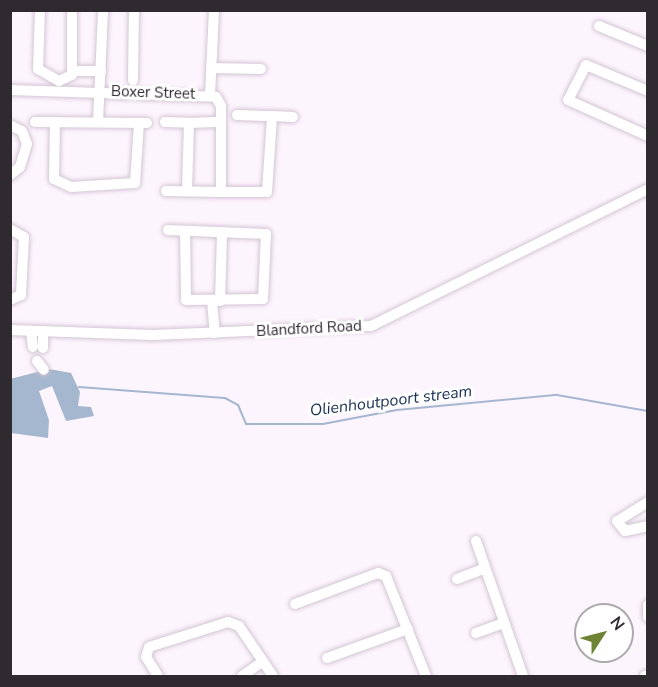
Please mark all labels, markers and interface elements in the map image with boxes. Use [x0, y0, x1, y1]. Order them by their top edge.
street label: Boxer Street [111, 83, 195, 103]
street label: Blandford Road [256, 317, 362, 341]
water label: Olienhoutpoort stream [309, 382, 473, 420]
north arrow [574, 603, 634, 663]
text: N [605, 612, 629, 635]

